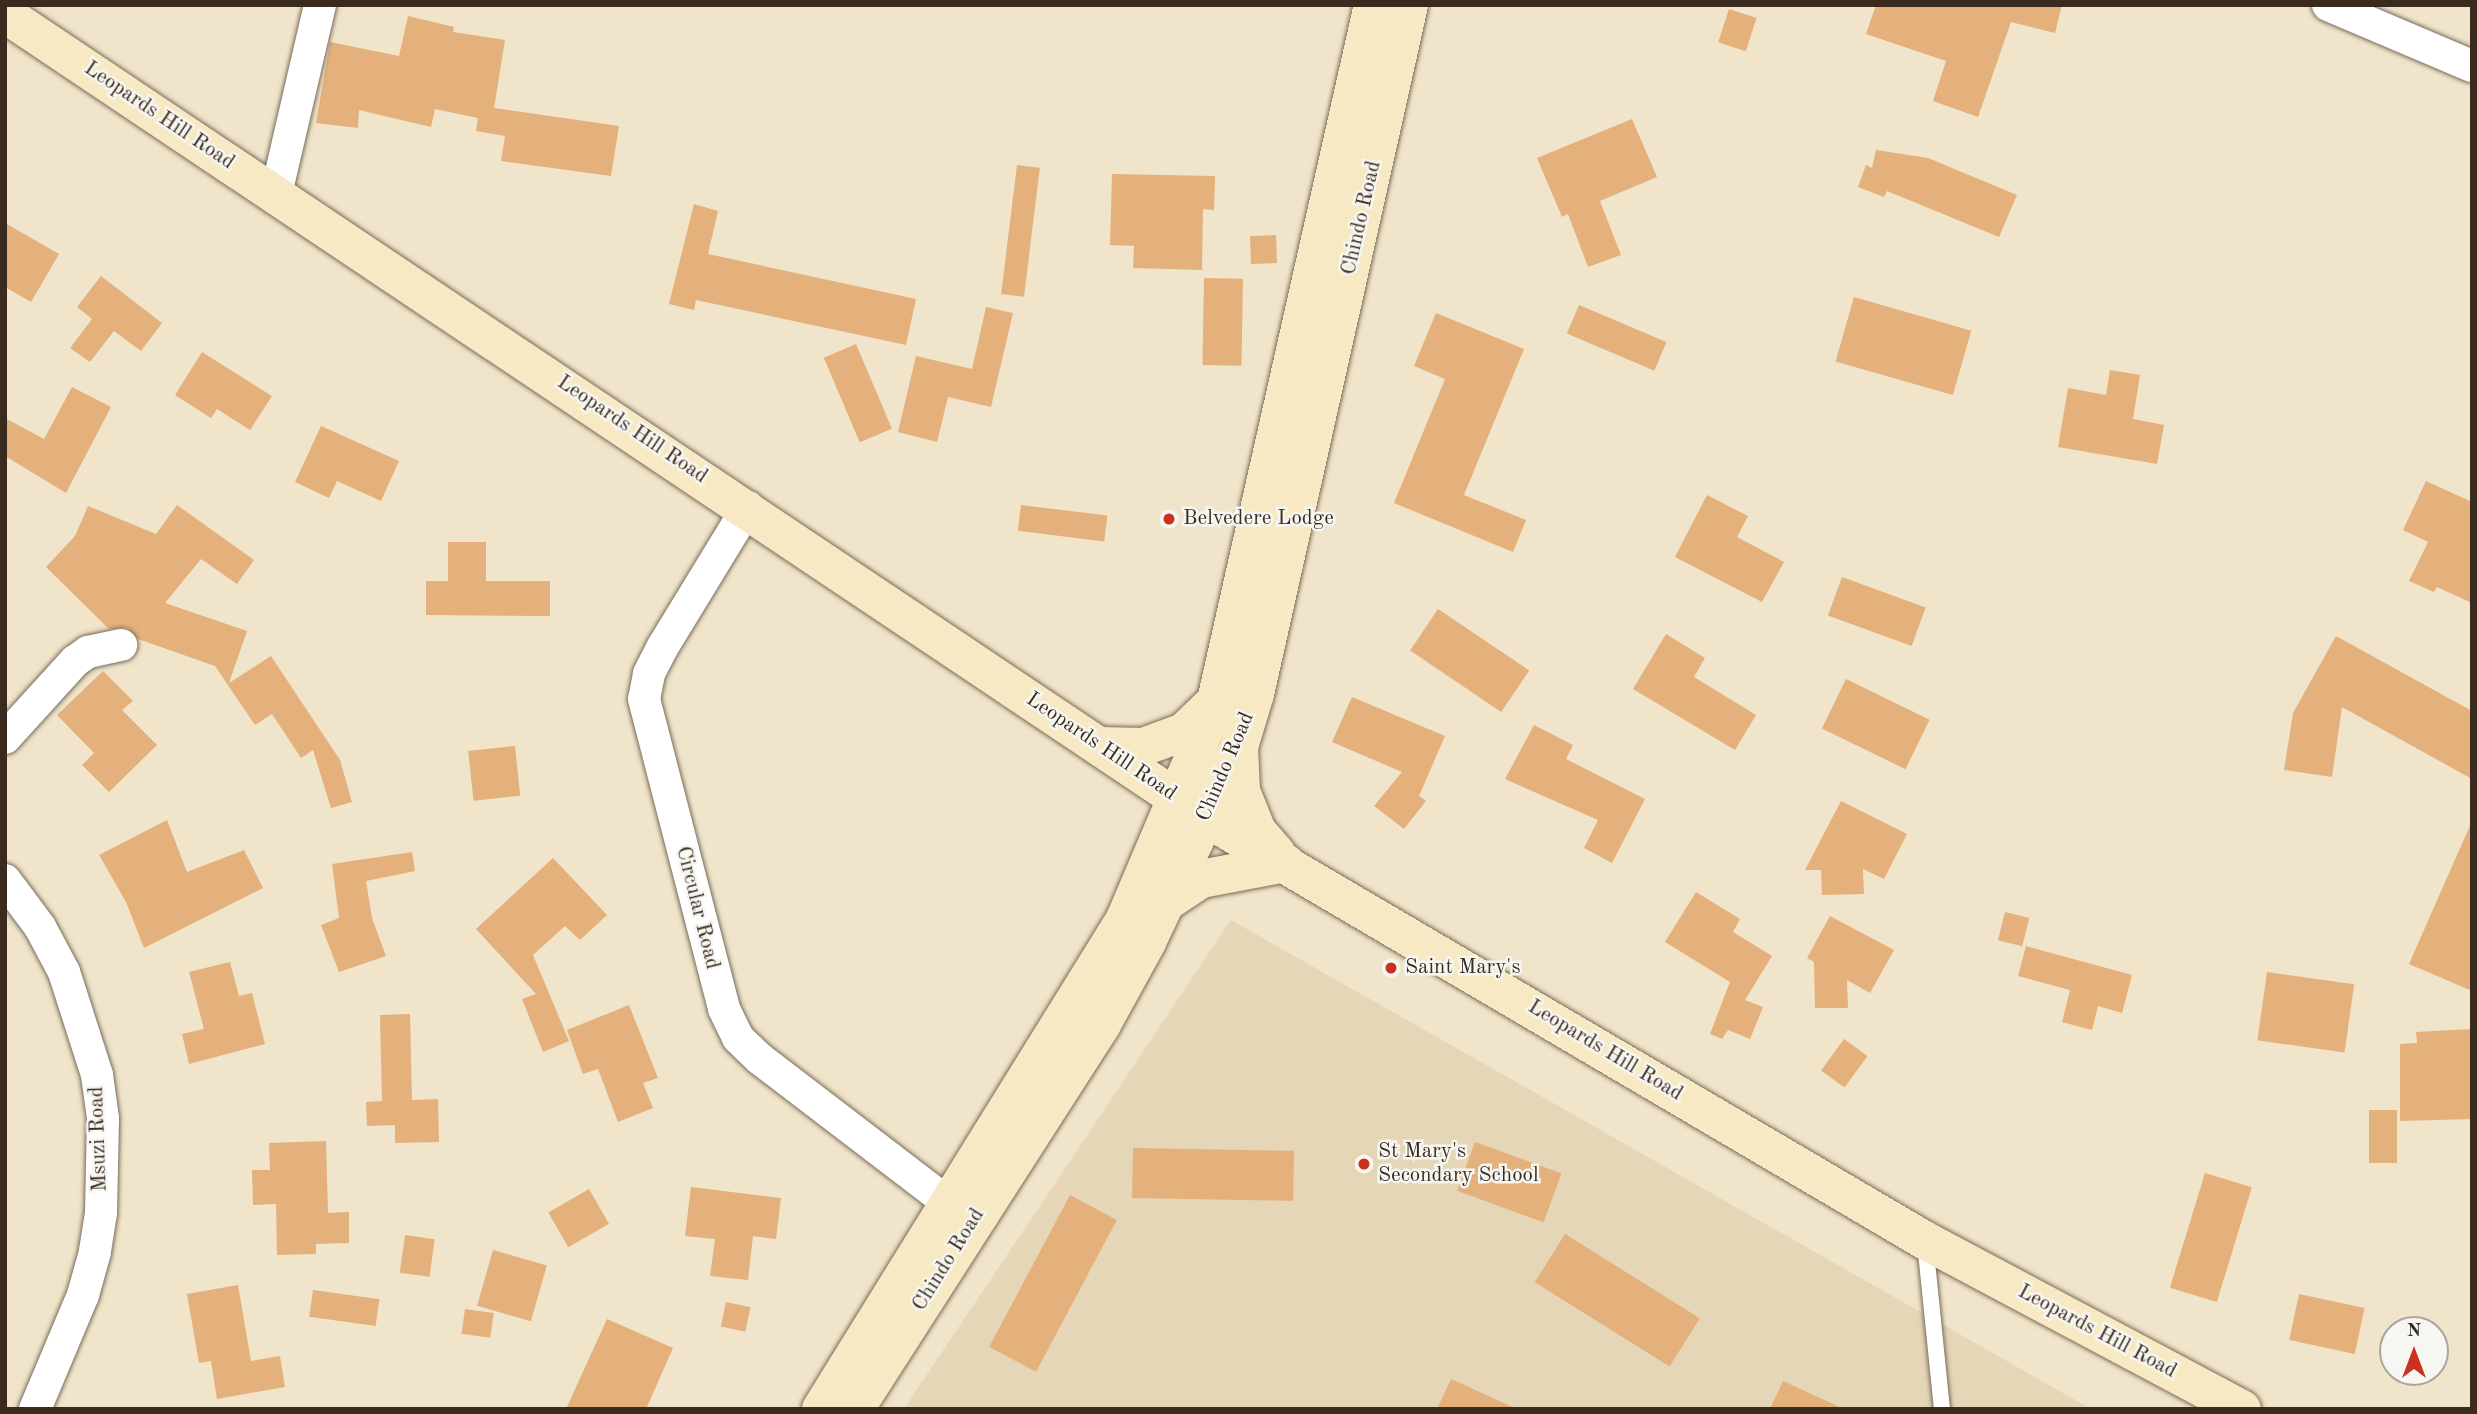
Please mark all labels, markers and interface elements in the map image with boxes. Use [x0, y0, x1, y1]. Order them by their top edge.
street label: Leopards Hill Road [79, 56, 239, 176]
street label: Chindo Road [1337, 158, 1387, 278]
street label: Leopards Hill Road [552, 370, 712, 490]
place label: Belvedere Lodge [1183, 506, 1334, 532]
marker: Belvedere Lodge [1161, 511, 1177, 527]
street label: Leopards Hill Road [1021, 687, 1181, 807]
street label: Chindo Road [1192, 708, 1260, 826]
street label: Circular Road [670, 844, 724, 972]
place label: Saint Mary's [1405, 955, 1520, 981]
marker: Saint Mary's [1383, 960, 1399, 976]
street label: Leopards Hill Road [1523, 995, 1687, 1107]
street label: Msuzi Road [85, 1086, 113, 1192]
place label: St Mary's Secondary School [1378, 1139, 1539, 1189]
marker: St Mary's Secondary School [1356, 1156, 1372, 1172]
street label: Chindo Road [907, 1204, 991, 1316]
street label: Leopards Hill Road [2013, 1280, 2181, 1384]
north arrow [2379, 1316, 2449, 1386]
text: N [2407, 1322, 2421, 1341]

